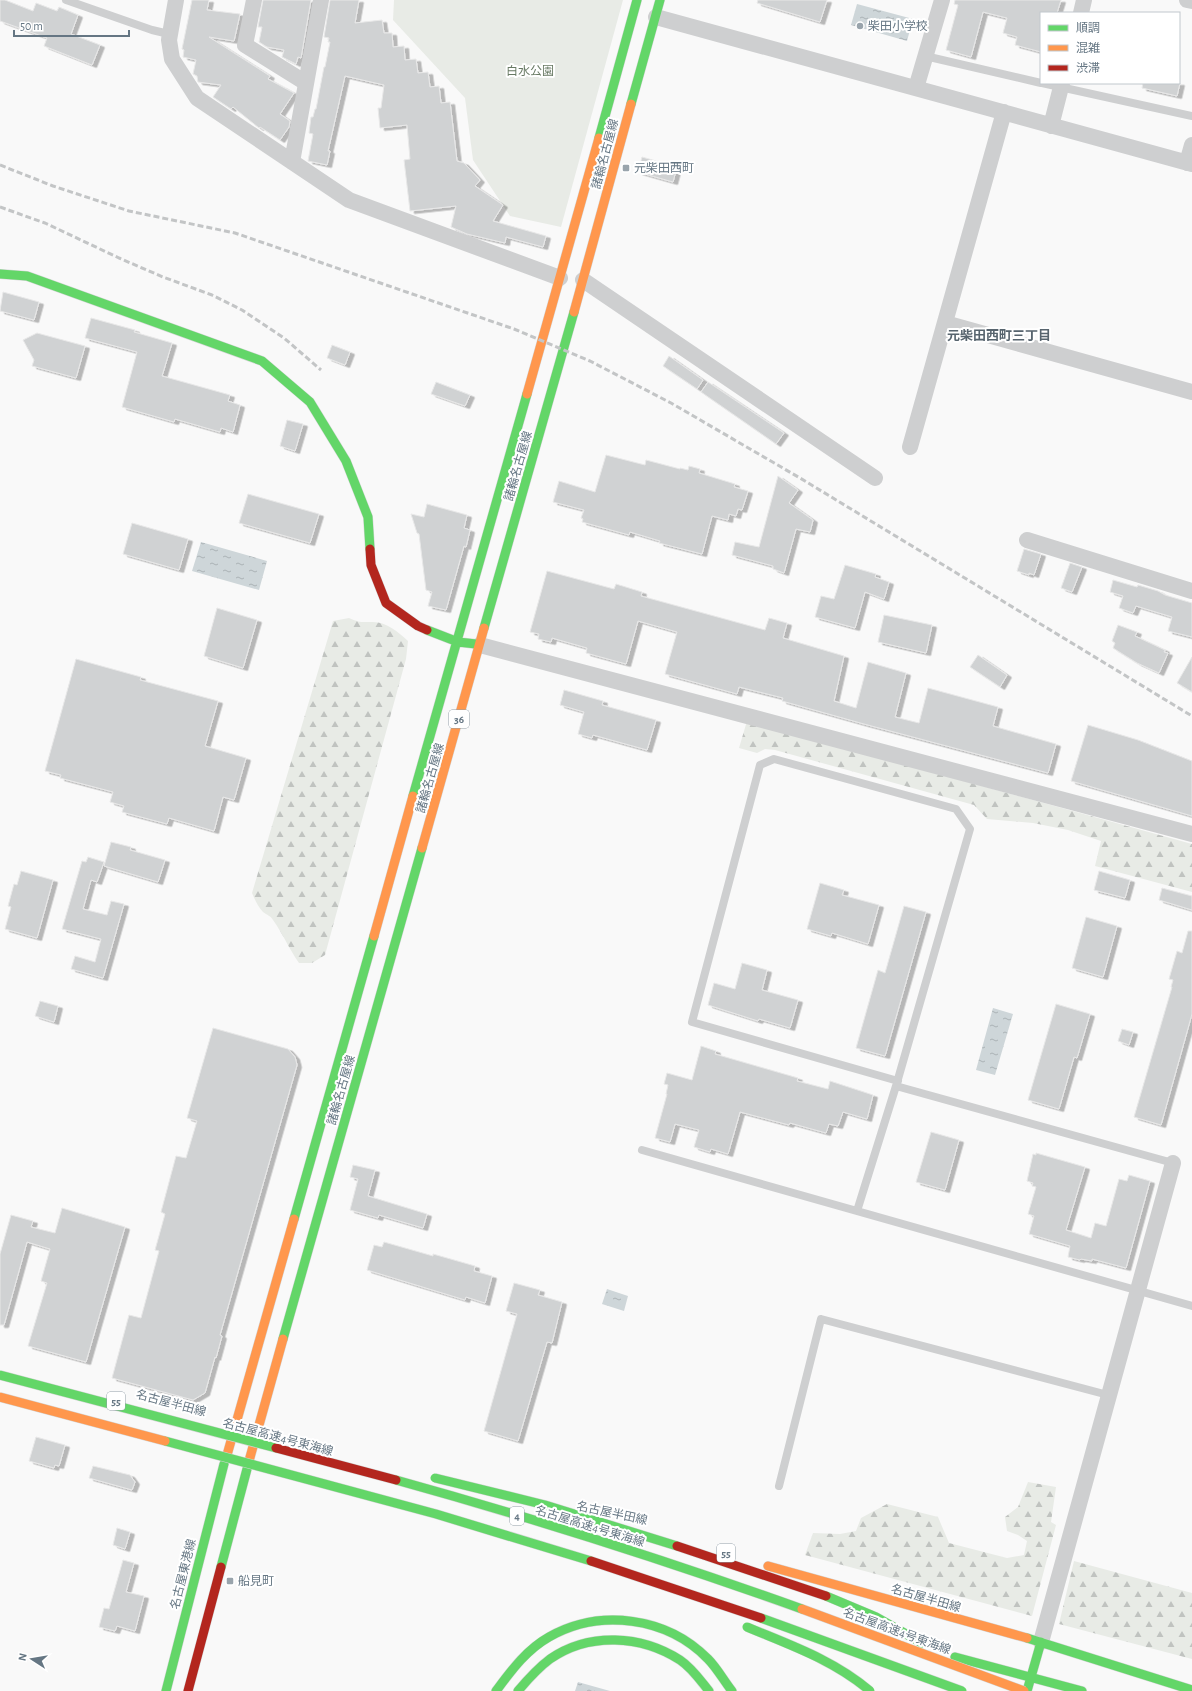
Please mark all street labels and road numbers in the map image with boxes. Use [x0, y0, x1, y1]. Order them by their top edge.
street label: 諸輪名古屋線 [589, 117, 620, 190]
street label: 諸輪名古屋線 [501, 429, 534, 502]
road number: 36 [449, 710, 469, 728]
street label: 諸輪名古屋線 [413, 741, 446, 814]
street label: 諸輪名古屋線 [324, 1053, 357, 1126]
street label: 名古屋半田線 [135, 1387, 208, 1418]
road number: 55 [107, 1392, 125, 1410]
street label: 名古屋高速4号東海線 [221, 1416, 335, 1458]
street label: 名古屋半田線 [576, 1499, 649, 1526]
street label: 名古屋高速4号東海線 [534, 1503, 646, 1548]
road number: 4 [510, 1507, 524, 1525]
street label: 名古屋東港線 [167, 1537, 198, 1610]
road number: 55 [717, 1544, 735, 1562]
street label: 名古屋半田線 [890, 1581, 963, 1614]
street label: 名古屋高速4号東海線 [841, 1605, 953, 1656]

